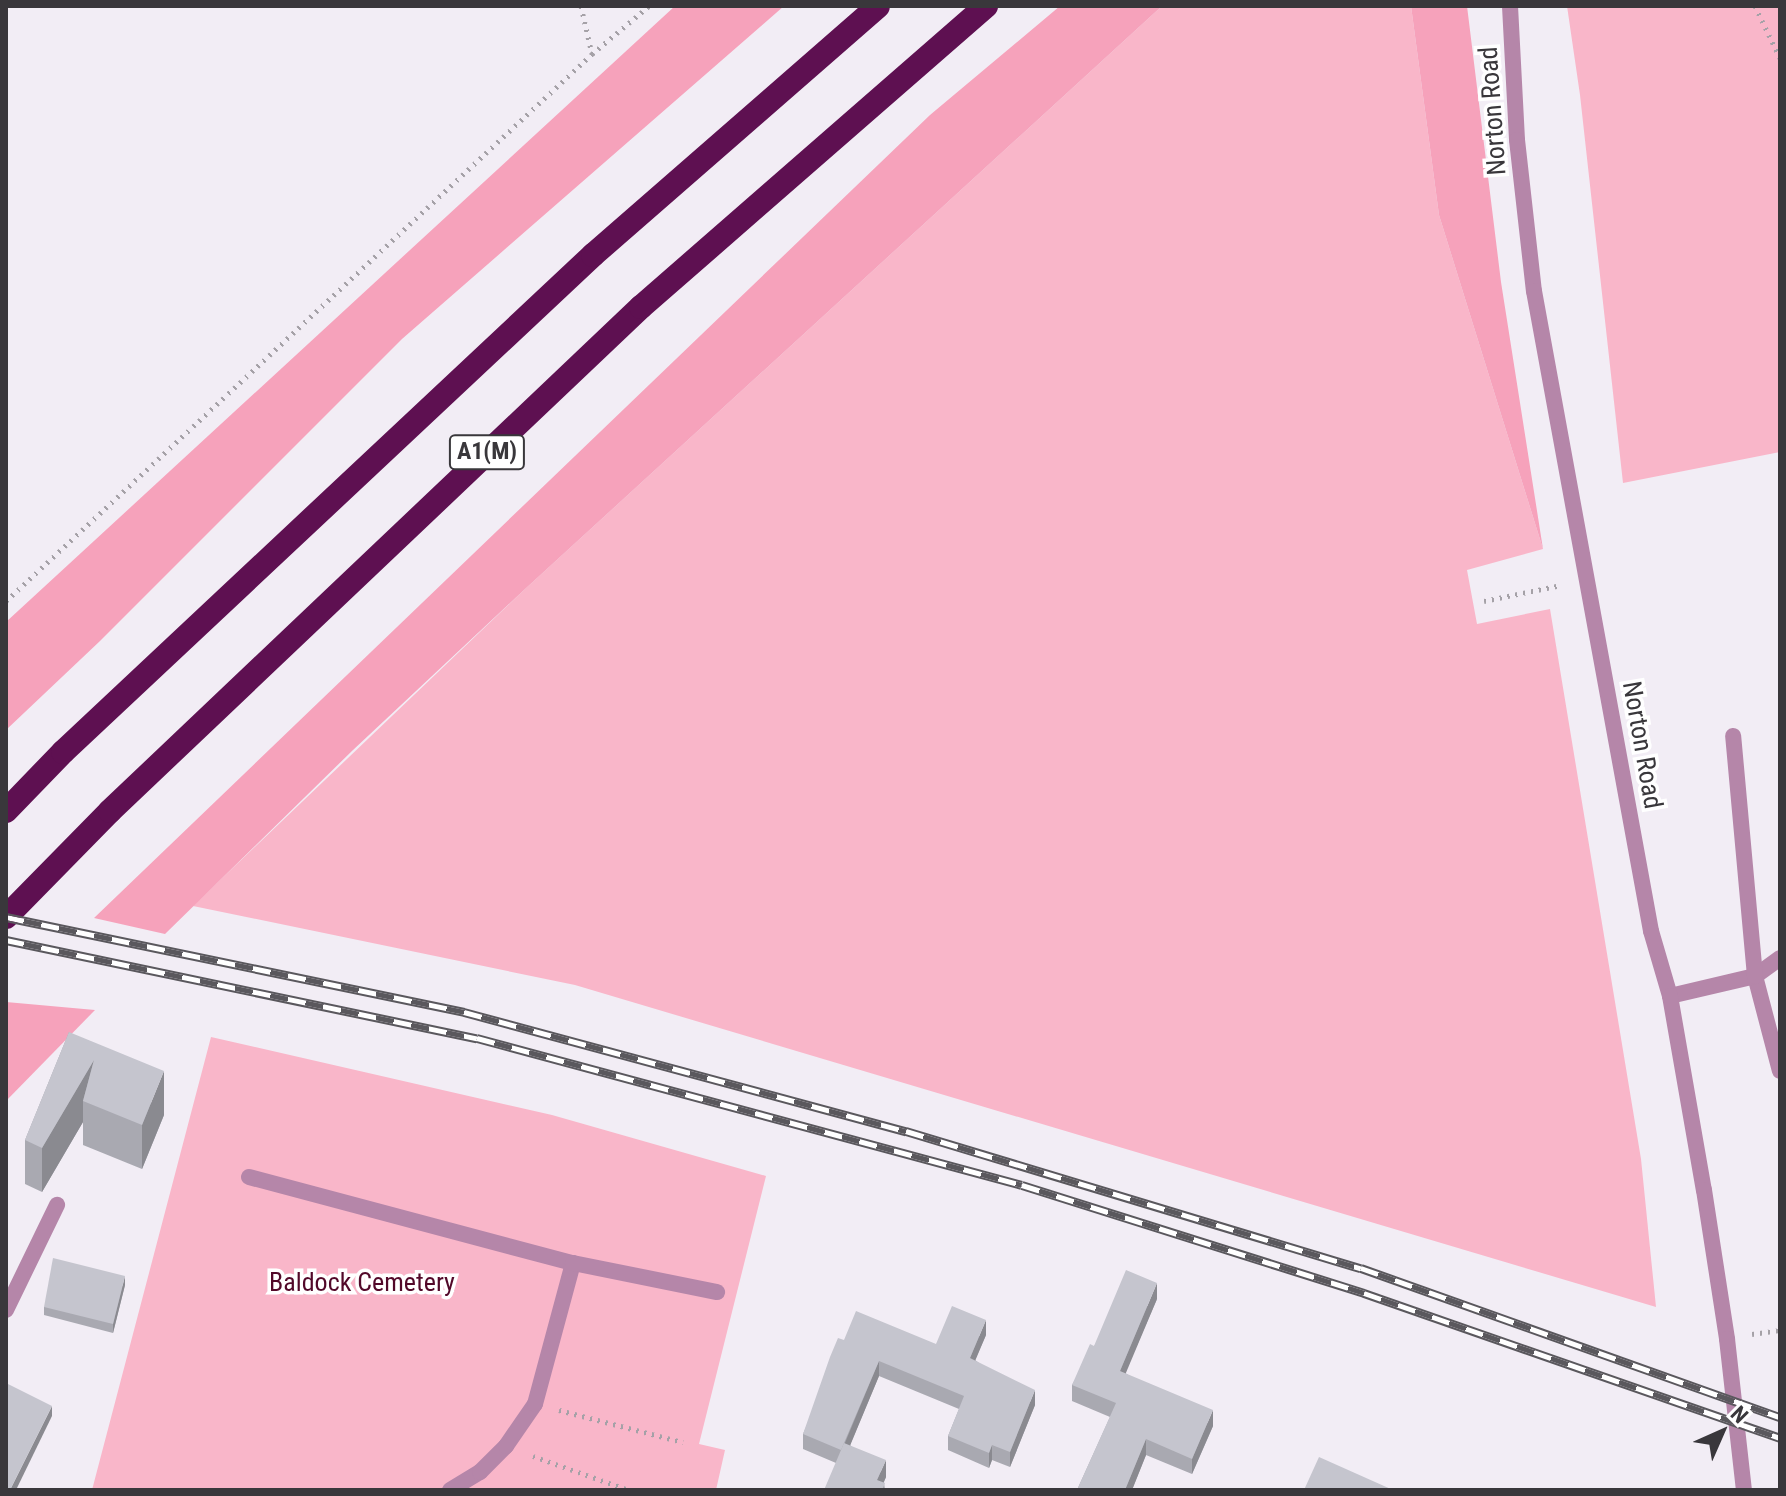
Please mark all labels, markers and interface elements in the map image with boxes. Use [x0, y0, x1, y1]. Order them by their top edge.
street label: Norton Road [1473, 46, 1513, 176]
road number: A1(M) [447, 432, 527, 472]
street label: Norton Road [1615, 679, 1669, 811]
park label: Baldock Cemetery [269, 1267, 455, 1299]
north arrow [1682, 1392, 1762, 1472]
text: N [1726, 1401, 1753, 1428]

